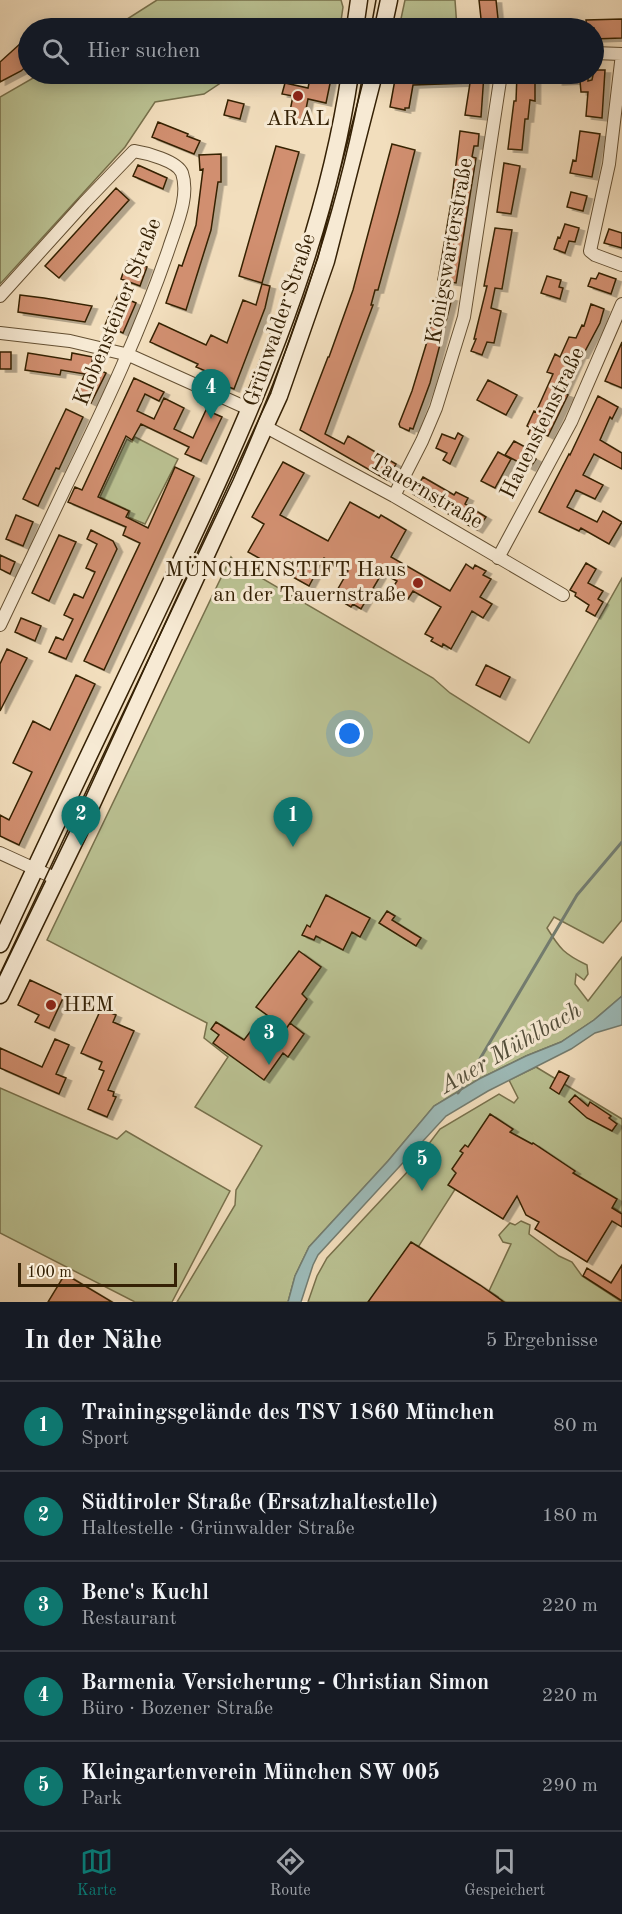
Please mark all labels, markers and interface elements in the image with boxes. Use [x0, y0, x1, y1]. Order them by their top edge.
search box [18, 18, 604, 84]
icon: search [39, 35, 72, 68]
text: Hier suchen [87, 40, 200, 62]
marker: ARAL [291, 89, 305, 103]
place label: ARAL [266, 108, 330, 130]
street label: Königswarterstraße [423, 156, 477, 346]
street label: Klobensteiner Straße [70, 215, 166, 409]
street label: Grünwalder Straße [240, 231, 320, 409]
street label: Hauensteinstraße [497, 344, 589, 502]
pin: 4 [192, 370, 230, 419]
street label: Tauernstraße [365, 451, 487, 533]
place label: MÜNCHENSTIFT Haus an der Tauernstraße [165, 556, 406, 606]
marker: MÜNCHENSTIFT Haus an der Tauernstraße [411, 576, 425, 590]
your location [335, 719, 364, 748]
pin: 2 [62, 796, 100, 846]
pin: 1 [274, 798, 312, 847]
place label: HEM [63, 994, 114, 1016]
marker: HEM [44, 998, 58, 1012]
water label: Auer Mühlbach [434, 999, 586, 1100]
pin: 3 [250, 1016, 288, 1065]
pin: 5 [402, 1142, 442, 1191]
scale bar [18, 1260, 177, 1288]
text: 100 m [27, 1265, 72, 1281]
text: In der Nähe [24, 1328, 162, 1354]
text: 5 Ergebnisse [486, 1331, 598, 1351]
text: Trainingsgelände des TSV 1860 München [81, 1402, 494, 1424]
text: 1 [38, 1416, 49, 1436]
text: 80 m [553, 1416, 598, 1436]
text: Sport [81, 1429, 129, 1449]
text: Südtiroler Straße (Ersatzhaltestelle) [81, 1492, 438, 1514]
text: 2 [38, 1506, 49, 1526]
text: 180 m [542, 1506, 598, 1526]
text: Haltestelle · Grünwalder Straße [81, 1519, 355, 1539]
text: Bene's Kuchl [81, 1582, 209, 1604]
text: 3 [38, 1596, 49, 1616]
text: 220 m [542, 1596, 598, 1616]
text: Restaurant [81, 1609, 177, 1629]
text: Barmenia Versicherung - Christian Simon [81, 1672, 489, 1694]
text: 4 [38, 1686, 49, 1706]
text: 220 m [542, 1686, 598, 1706]
text: Büro · Bozener Straße [81, 1699, 273, 1719]
text: Kleingartenverein München SW 005 [81, 1762, 440, 1784]
text: 5 [38, 1776, 49, 1796]
text: 290 m [542, 1776, 598, 1796]
text: Park [81, 1789, 122, 1809]
tab: Karte [77, 1845, 116, 1901]
tab: Route [270, 1845, 311, 1901]
tab: Gespeichert [464, 1845, 545, 1901]

